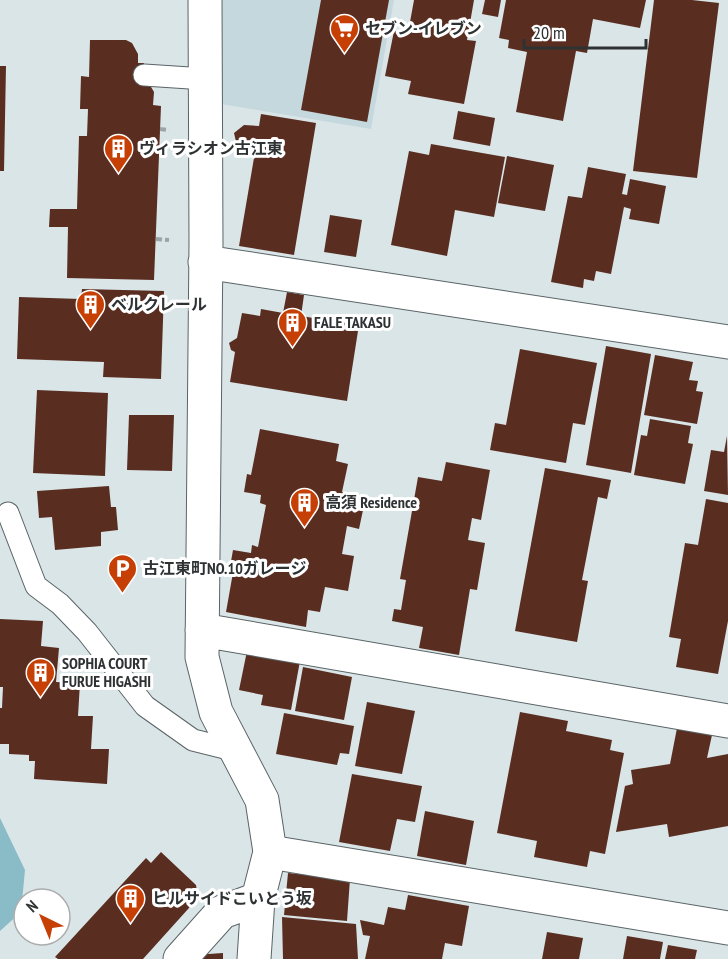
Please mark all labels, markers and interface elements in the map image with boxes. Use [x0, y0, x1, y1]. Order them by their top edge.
supermarket icon: セブン-イレブン [328, 12, 360, 54]
scale bar [524, 12, 646, 50]
place label: セブン-イレブン [365, 18, 482, 38]
text: 20 m [533, 21, 565, 44]
building icon: ヴィラシオン古江東 [102, 132, 134, 174]
place label: ヴィラシオン古江東 [139, 138, 283, 158]
building icon: ベルクレール [74, 288, 106, 330]
place label: ベルクレール [111, 294, 207, 314]
building icon: FALE TAKASU [277, 306, 309, 348]
place label: FALE TAKASU [314, 312, 391, 332]
building icon: 高須 Residence [288, 486, 320, 528]
place label: 高須 Residence [325, 492, 417, 512]
parking icon: 古江東町NO.10ガレージ [106, 552, 138, 594]
place label: 古江東町NO.10ガレージ [143, 558, 306, 578]
place label: SOPHIA COURT FURUE HIGASHI [62, 653, 151, 691]
building icon: SOPHIA COURT FURUE HIGASHI [25, 656, 57, 698]
building icon: ヒルサイドこいとう坂 [115, 882, 147, 924]
north arrow [12, 887, 72, 947]
place label: ヒルサイドこいとう坂 [152, 888, 312, 908]
text: N [22, 896, 42, 916]

